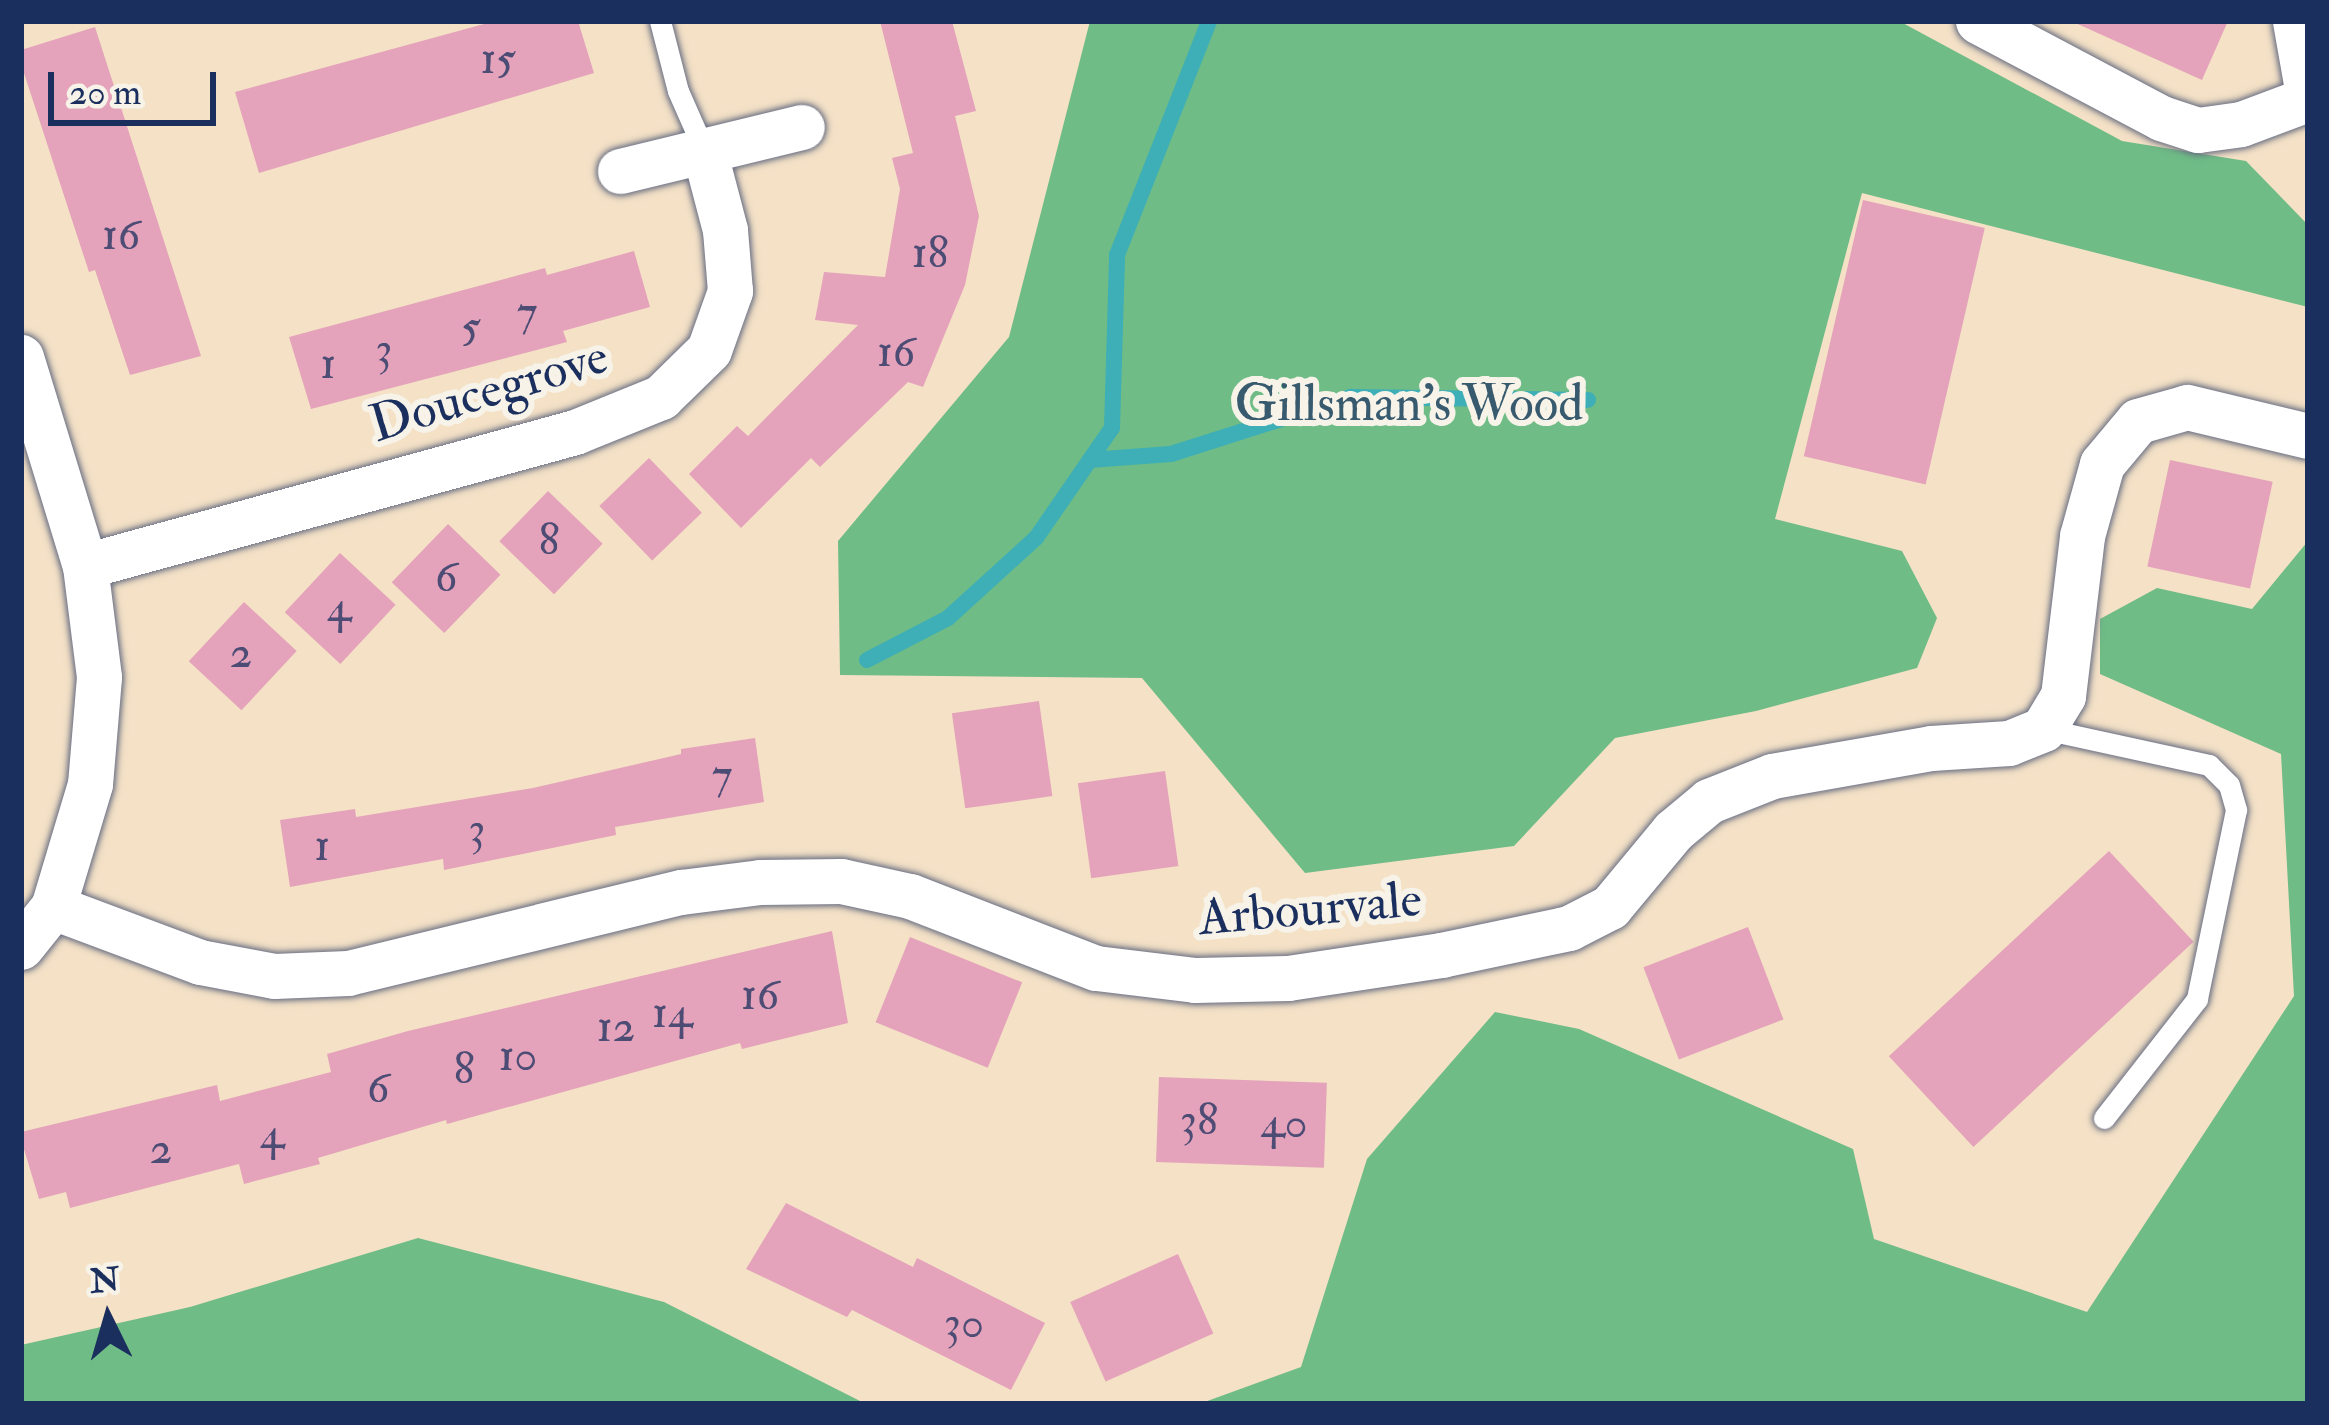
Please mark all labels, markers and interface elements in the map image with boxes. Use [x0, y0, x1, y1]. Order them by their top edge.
house number: 15 [480, 33, 516, 87]
scale bar [54, 48, 222, 122]
text: 20 m [69, 70, 141, 115]
house number: 16 [102, 209, 140, 263]
house number: 18 [911, 227, 949, 281]
house number: 7 [517, 286, 537, 340]
house number: 5 [461, 301, 481, 355]
house number: 3 [375, 323, 393, 377]
street label: Doucegrove [363, 326, 615, 456]
house number: 16 [877, 326, 915, 380]
house number: 1 [320, 338, 336, 392]
park label: Gillsman's Wood [1235, 373, 1583, 435]
house number: 8 [538, 514, 560, 568]
house number: 6 [435, 551, 457, 605]
house number: 4 [327, 581, 351, 635]
house number: 2 [230, 627, 252, 681]
house number: 7 [712, 749, 732, 803]
house number: 3 [468, 803, 486, 857]
house number: 1 [314, 820, 330, 874]
street label: Arbourvale [1196, 869, 1424, 949]
house number: 16 [741, 969, 779, 1023]
house number: 14 [652, 987, 692, 1041]
house number: 12 [597, 1001, 635, 1055]
house number: 10 [499, 1030, 537, 1084]
house number: 8 [453, 1043, 475, 1097]
house number: 6 [367, 1062, 389, 1116]
house number: 38 [1180, 1094, 1218, 1148]
house number: 40 [1260, 1097, 1308, 1151]
house number: 4 [260, 1108, 284, 1162]
house number: 2 [150, 1123, 172, 1177]
north arrow [48, 1257, 168, 1377]
text: N [88, 1259, 121, 1302]
house number: 30 [944, 1297, 984, 1351]

